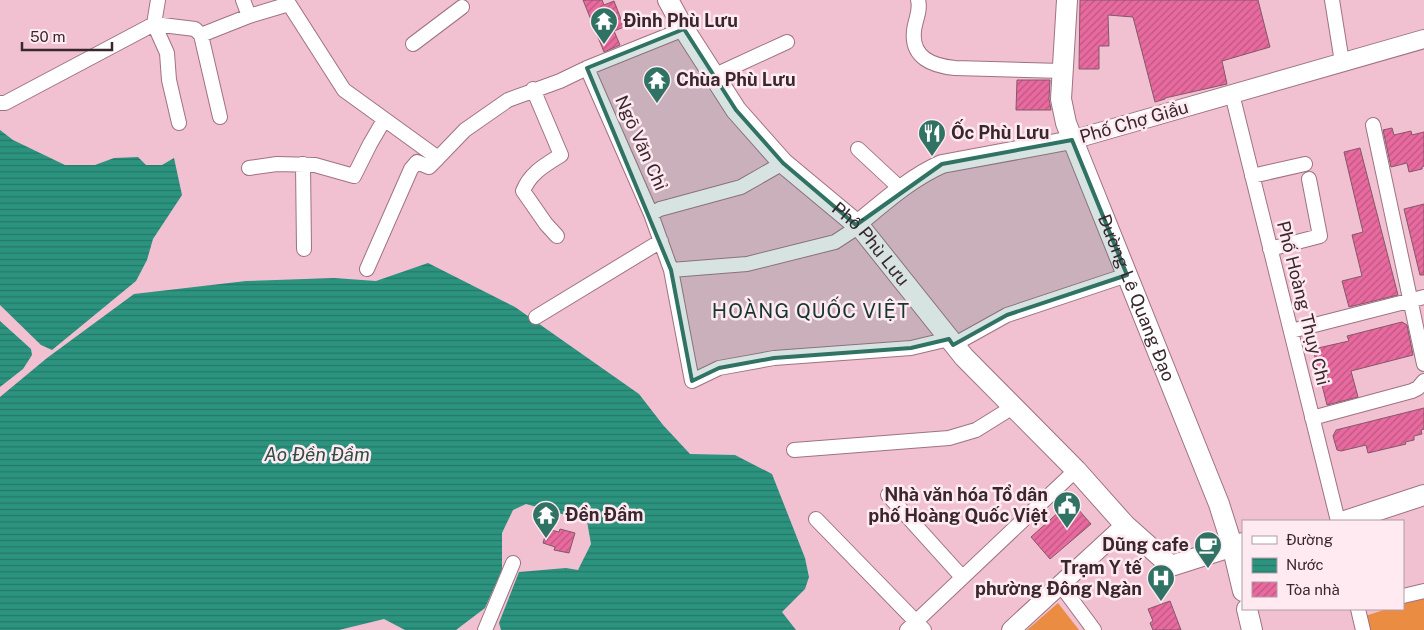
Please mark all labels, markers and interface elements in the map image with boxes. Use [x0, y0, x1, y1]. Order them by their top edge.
temple icon: Đình Phù Lưu [589, 6, 619, 45]
place label: Đình Phù Lưu [623, 10, 738, 31]
scale bar [22, 20, 112, 52]
text: 50 m [30, 28, 65, 45]
temple icon: Chùa Phù Lưu [642, 65, 672, 104]
place label: Chùa Phù Lưu [676, 69, 796, 90]
street label: Ngõ Văn Chỉ [611, 92, 672, 193]
street label: Phố Chợ Giầu [1077, 96, 1191, 147]
restaurant icon: Ốc Phù Lưu [917, 118, 947, 157]
place label: Ốc Phù Lưu [951, 119, 1050, 143]
street label: Phố Phù Lưu [828, 197, 914, 290]
street label: Đường Lê Quang Đạo [1094, 211, 1180, 384]
street label: Phố Hoàng Thụy Chi [1273, 219, 1334, 387]
district label: HOÀNG QUỐC VIỆT [712, 296, 910, 323]
water label: Ao Đền Đầm [264, 443, 370, 465]
place label: Nhà văn hóa Tổ dân phố Hoàng Quốc Việt [868, 484, 1048, 526]
public building icon: Nhà văn hóa Tổ dân phố Hoàng Quốc Việt [1052, 490, 1082, 529]
temple icon: Đền Đầm [531, 500, 561, 539]
place label: Đền Đầm [565, 504, 643, 525]
legend [1242, 520, 1404, 610]
cafe icon: Dũng cafe [1193, 530, 1223, 569]
text: Đường [1286, 531, 1333, 548]
place label: Dũng cafe [1102, 534, 1189, 555]
text: Nước [1286, 556, 1324, 573]
place label: Trạm Y tế phường Đông Ngàn [975, 557, 1143, 599]
hospital icon: Trạm Y tế phường Đông Ngàn [1146, 563, 1176, 602]
text: Tòa nhà [1286, 581, 1340, 598]

